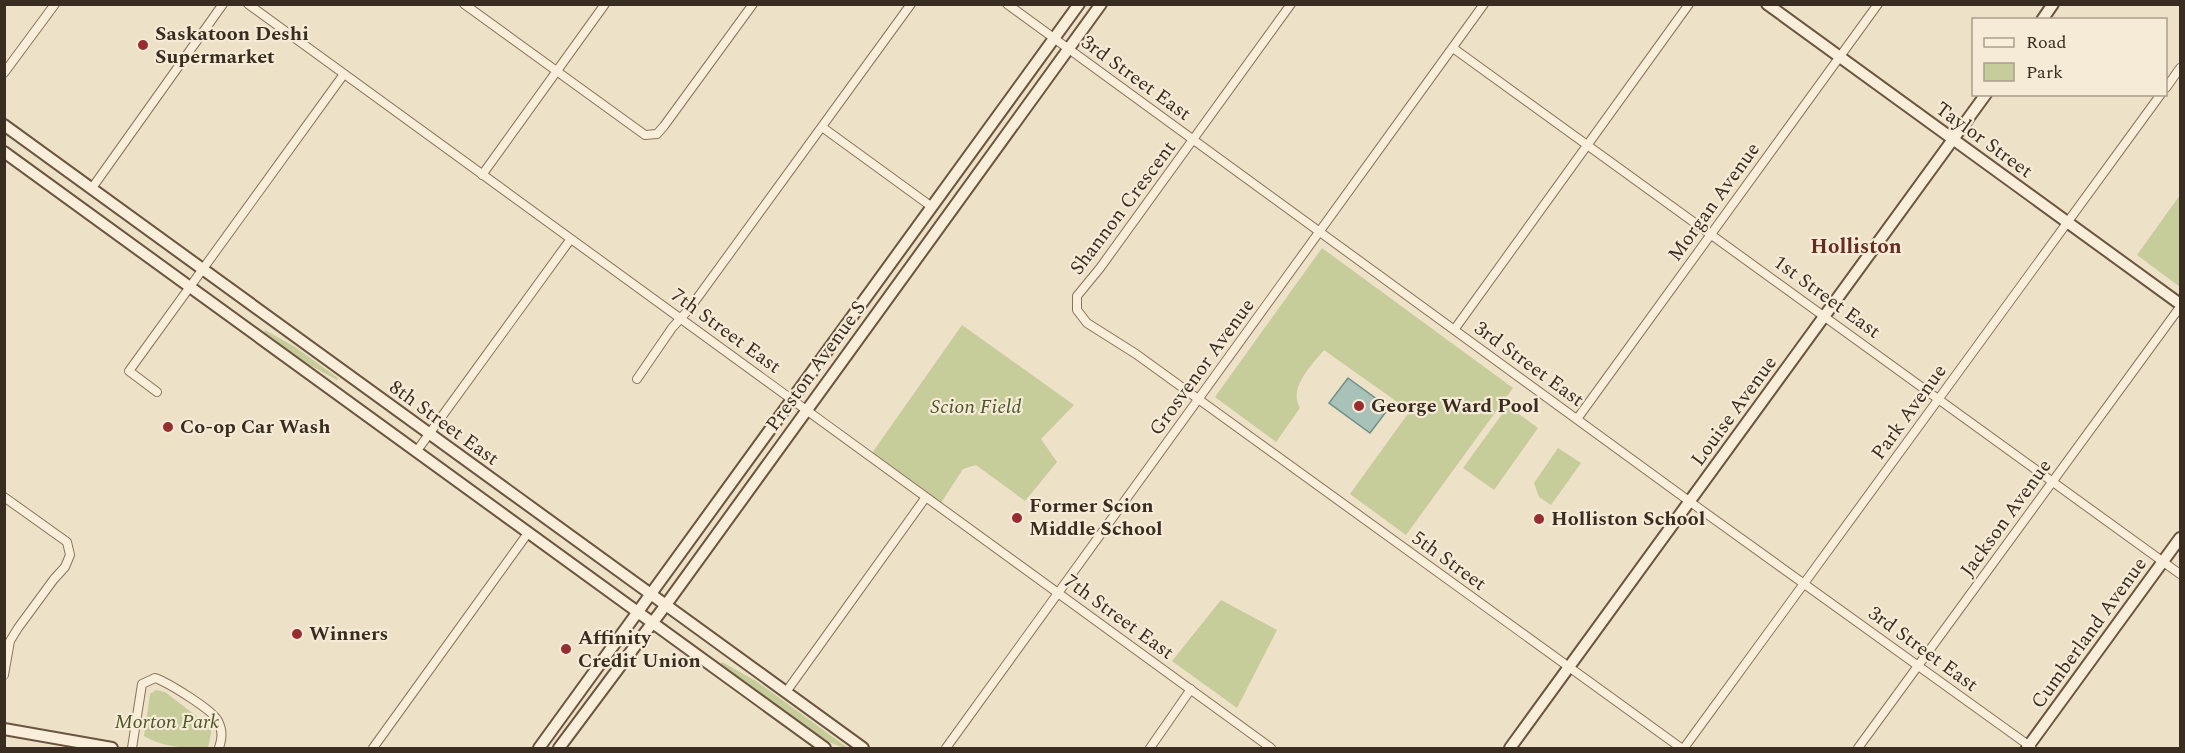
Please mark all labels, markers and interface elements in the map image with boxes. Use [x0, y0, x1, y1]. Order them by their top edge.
legend [1972, 18, 2167, 96]
place label: Saskatoon Deshi Supermarket [155, 19, 309, 72]
street label: 3rd Street East [1075, 28, 1197, 128]
text: Road [2026, 29, 2067, 56]
marker: Saskatoon Deshi Supermarket [136, 38, 150, 52]
text: Park [2026, 59, 2063, 86]
street label: Taylor Street [1929, 94, 2039, 186]
street label: Shannon Crescent [1062, 135, 1184, 281]
street label: Morgan Avenue [1660, 136, 1768, 268]
district label: Holliston [1810, 231, 1902, 263]
street label: 1st Street East [1767, 248, 1887, 346]
street label: 7th Street East [665, 281, 787, 381]
street label: Grosvenor Avenue [1142, 292, 1262, 442]
street label: Preston Avenue S [758, 295, 874, 437]
street label: 3rd Street East [1468, 314, 1590, 414]
street label: Louise Avenue [1684, 349, 1784, 473]
street label: Park Avenue [1864, 358, 1954, 466]
street label: 8th Street East [383, 373, 505, 473]
place label: George Ward Pool [1371, 391, 1539, 421]
park label: Scion Field [930, 392, 1022, 422]
marker: George Ward Pool [1352, 399, 1366, 413]
place label: Co-op Car Wash [180, 412, 331, 442]
marker: Co-op Car Wash [161, 420, 175, 434]
street label: Jackson Avenue [1953, 453, 2059, 583]
place label: Former Scion Middle School [1029, 491, 1163, 544]
place label: Holliston School [1551, 504, 1705, 534]
marker: Former Scion Middle School [1010, 511, 1024, 525]
marker: Holliston School [1532, 512, 1546, 526]
street label: 5th Street [1405, 524, 1493, 598]
street label: Cumberland Avenue [2024, 551, 2154, 715]
street label: 7th Street East [1058, 567, 1180, 667]
street label: 3rd Street East [1862, 599, 1984, 699]
place label: Winners [309, 619, 388, 649]
place label: Affinity Credit Union [578, 623, 701, 676]
marker: Winners [290, 627, 304, 641]
marker: Affinity Credit Union [559, 642, 573, 656]
park label: Morton Park [115, 707, 220, 737]

